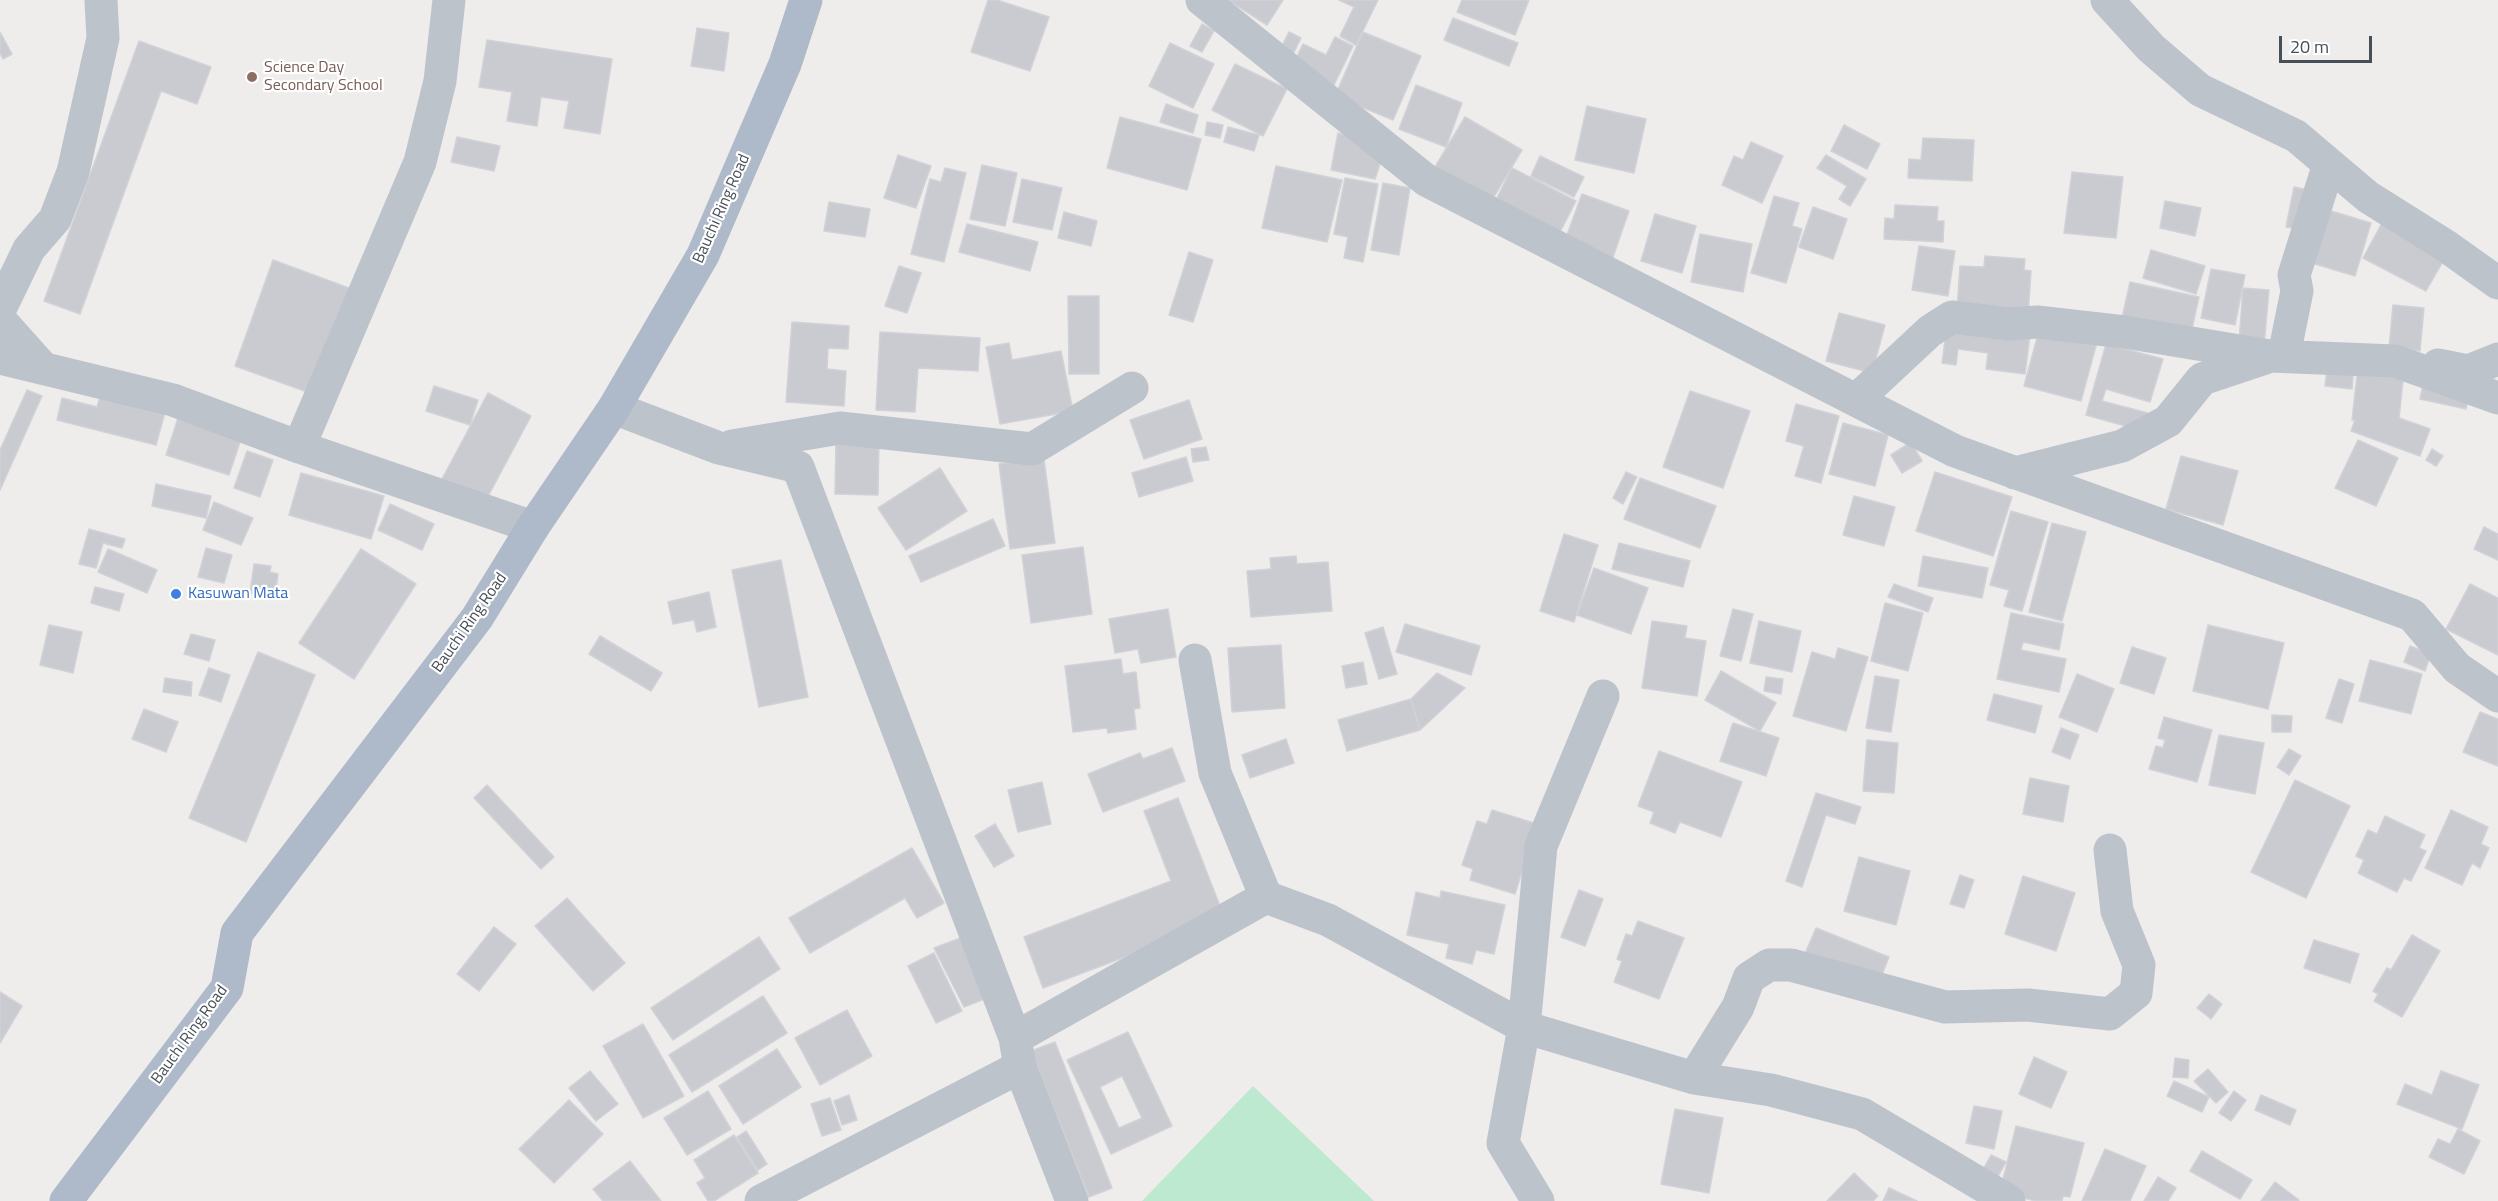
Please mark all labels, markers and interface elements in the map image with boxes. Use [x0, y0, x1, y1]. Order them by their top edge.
scale bar [2282, 24, 2375, 62]
text: 20 m [2290, 33, 2329, 60]
place label: Science Day Secondary School [264, 58, 383, 96]
marker: Science Day Secondary School [245, 70, 259, 84]
street label: Bauchi Ring Road [689, 152, 755, 266]
street label: Bauchi Ring Road [428, 569, 512, 677]
place label: Kasuwan Mata [188, 584, 288, 604]
marker: Kasuwan Mata [169, 587, 183, 601]
street label: Bauchi Ring Road [148, 982, 232, 1088]

